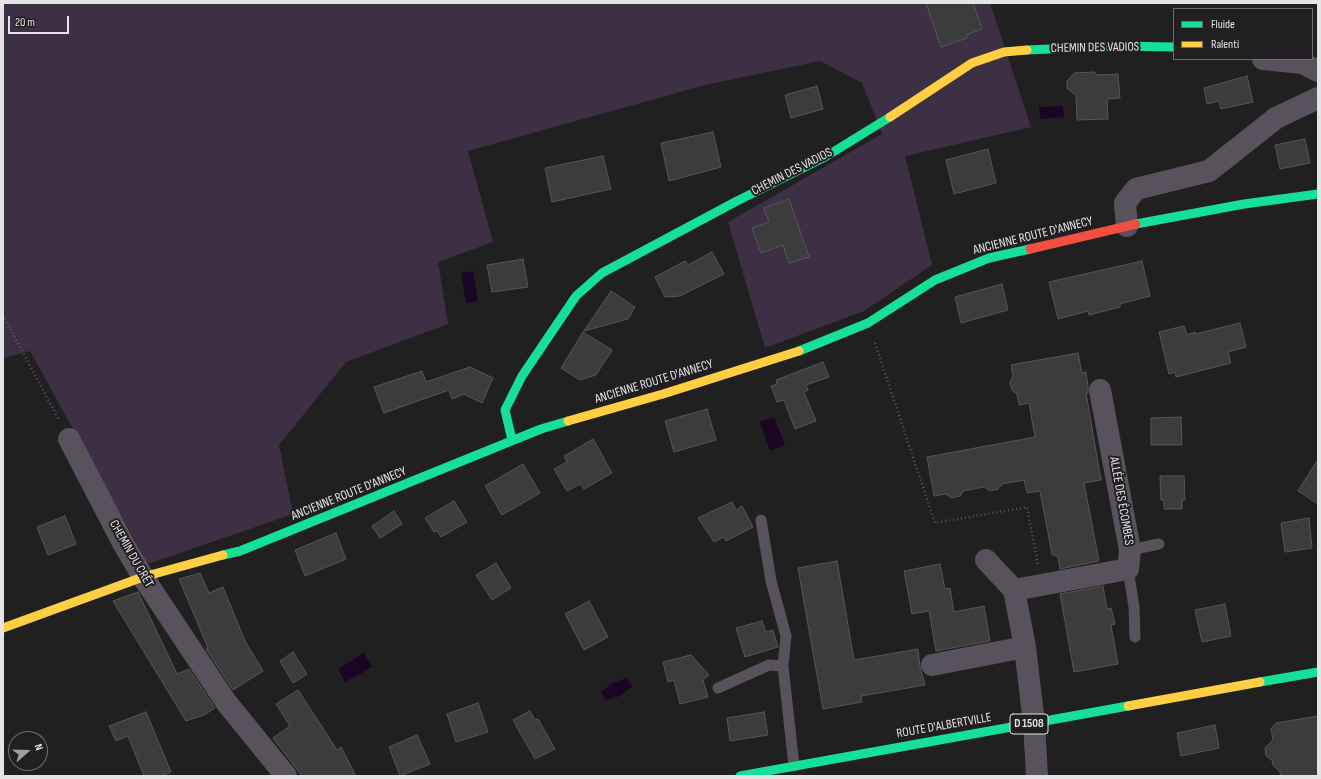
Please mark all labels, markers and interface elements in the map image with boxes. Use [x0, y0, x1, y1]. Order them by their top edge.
scale bar [10, 8, 71, 34]
legend [1173, 8, 1313, 60]
text: 20 m [15, 15, 35, 30]
text: Fluide [1211, 17, 1235, 32]
text: Ralenti [1211, 37, 1239, 52]
street label: CHEMIN DES VADIOS [1051, 39, 1139, 57]
street label: CHEMIN DES VADIOS [749, 145, 835, 199]
street label: ANCIENNE ROUTE D'ANNECY [972, 214, 1094, 258]
street label: ANCIENNE ROUTE D'ANNECY [593, 357, 715, 407]
street label: ALLÉE DES ÉCOMBES [1106, 456, 1136, 546]
street label: ANCIENNE ROUTE D'ANNECY [289, 464, 409, 524]
street label: CHEMIN DU CRÊT [105, 518, 157, 590]
street label: ROUTE D'ALBERTVILLE [895, 710, 993, 742]
road number: D 1508 [1010, 714, 1048, 734]
north arrow [8, 731, 48, 771]
text: N [32, 742, 46, 752]

